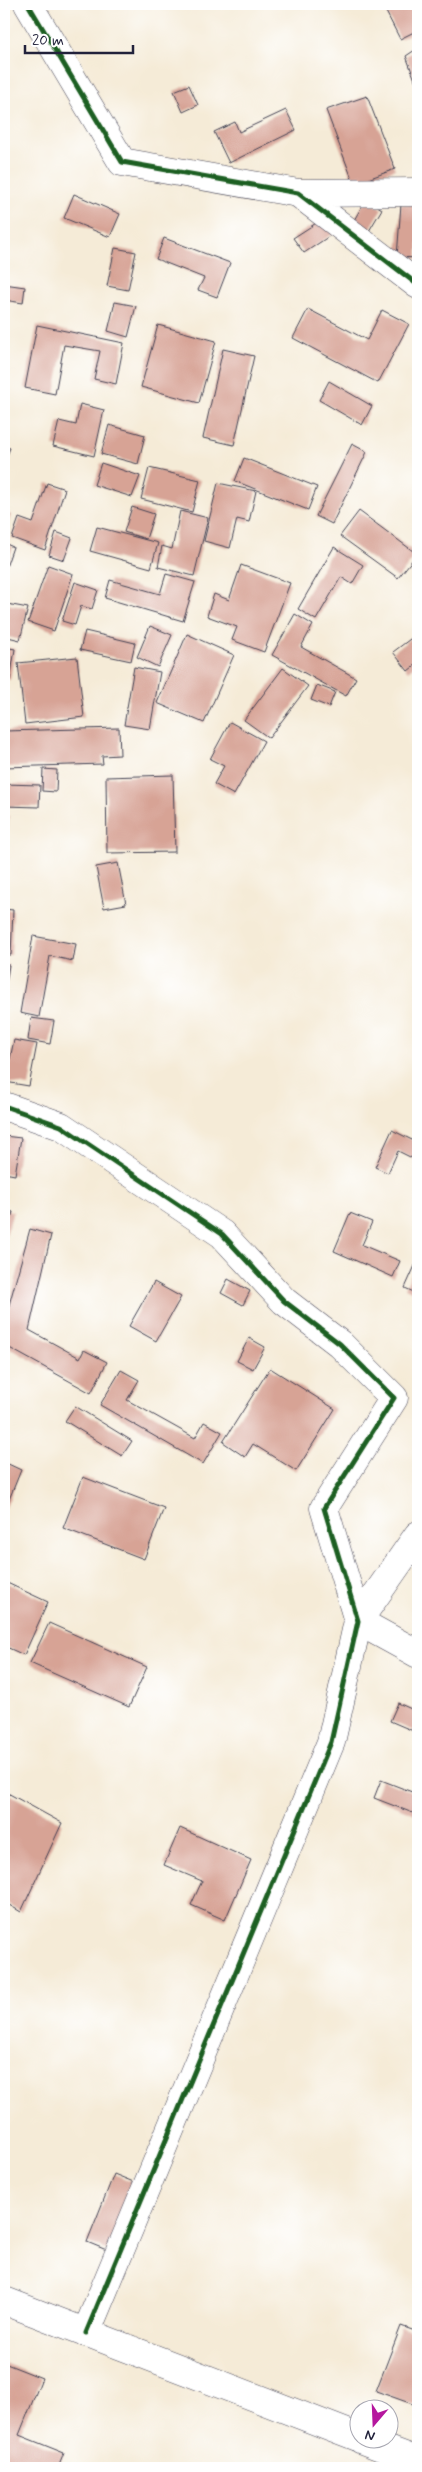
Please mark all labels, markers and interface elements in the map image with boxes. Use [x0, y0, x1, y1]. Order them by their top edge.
scale bar [25, 22, 132, 54]
text: 20 m [32, 31, 64, 51]
north arrow [350, 2400, 400, 2450]
text: N [363, 2425, 377, 2445]

